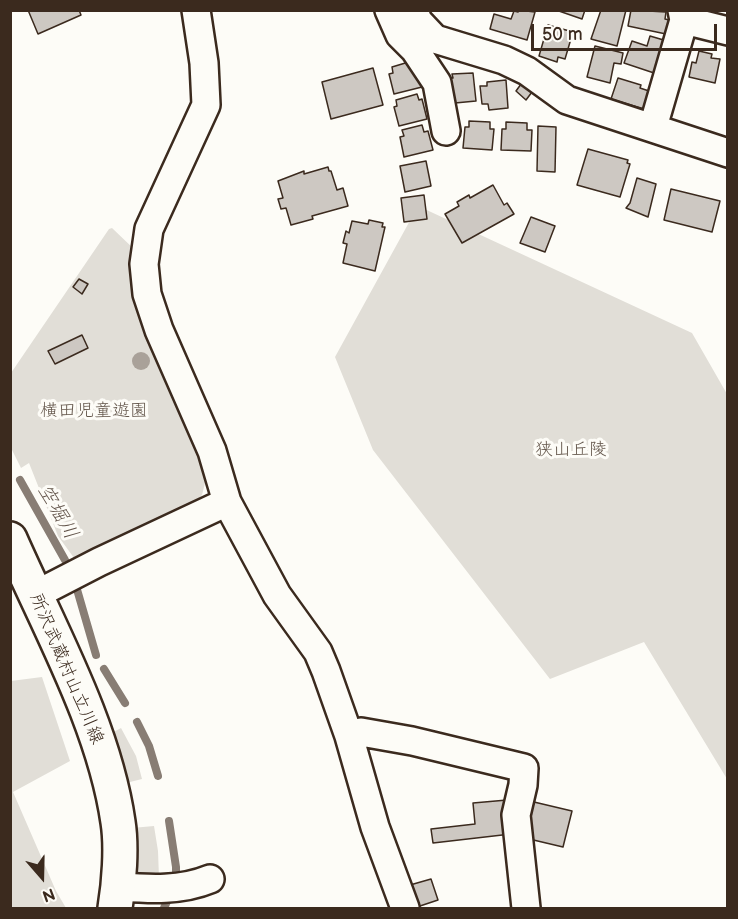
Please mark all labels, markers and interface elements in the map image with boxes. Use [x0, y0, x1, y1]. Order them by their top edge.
scale bar [534, 12, 720, 50]
text: 50 m [542, 24, 583, 45]
park label: 横田児童遊園 [40, 400, 148, 422]
park label: 狭山丘陵 [535, 439, 607, 461]
water label: 空堀川 [32, 480, 82, 544]
street label: 所沢武蔵村山立川線 [24, 590, 108, 748]
north arrow [12, 847, 72, 907]
text: N [39, 883, 57, 905]

